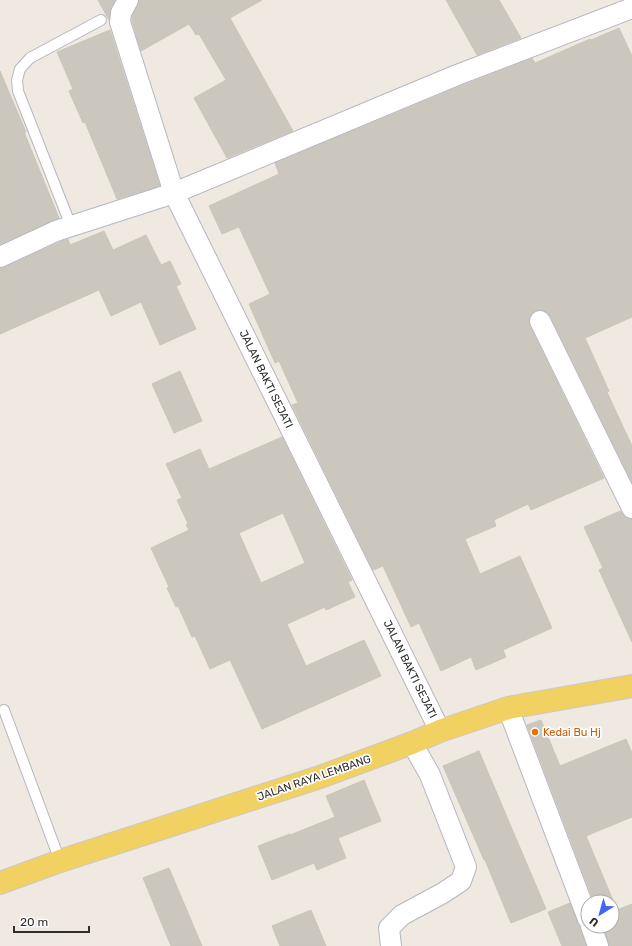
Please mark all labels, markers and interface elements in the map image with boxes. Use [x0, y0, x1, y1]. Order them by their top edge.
street label: JALAN BAKTI SEJATI [237, 328, 295, 430]
street label: JALAN BAKTI SEJATI [381, 618, 439, 720]
place label: Kedai Bu Hj [543, 726, 601, 739]
marker: Kedai Bu Hj [530, 727, 540, 737]
street label: JALAN RAYA LEMBANG [255, 752, 373, 804]
north arrow [580, 894, 620, 934]
scale bar [14, 908, 89, 934]
text: U [587, 914, 601, 929]
text: 20 m [20, 915, 48, 929]

